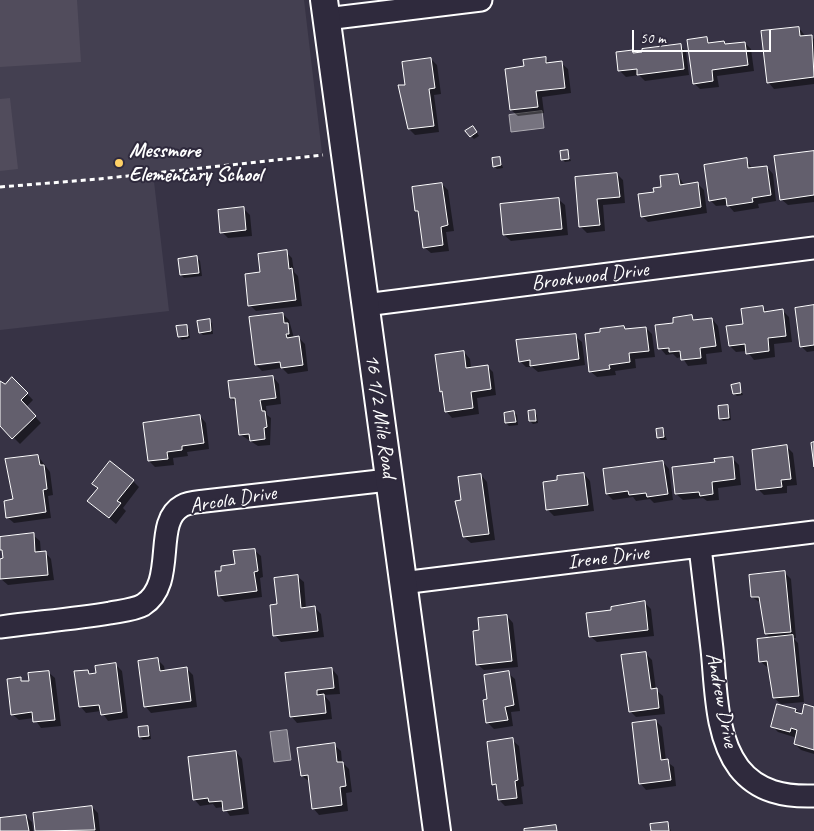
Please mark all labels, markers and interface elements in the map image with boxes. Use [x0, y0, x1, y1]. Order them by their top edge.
scale bar [634, 20, 773, 52]
text: 50 m [640, 29, 666, 48]
place label: Messmore Elementary School [129, 138, 262, 188]
marker: Messmore Elementary School [113, 157, 125, 169]
street label: Brookwood Drive [530, 257, 650, 297]
street label: 16 1/2 Mile Road [359, 352, 401, 480]
street label: Arcola Drive [188, 481, 278, 519]
street label: Irene Drive [566, 541, 650, 575]
street label: Andrew Drive [699, 650, 743, 750]

